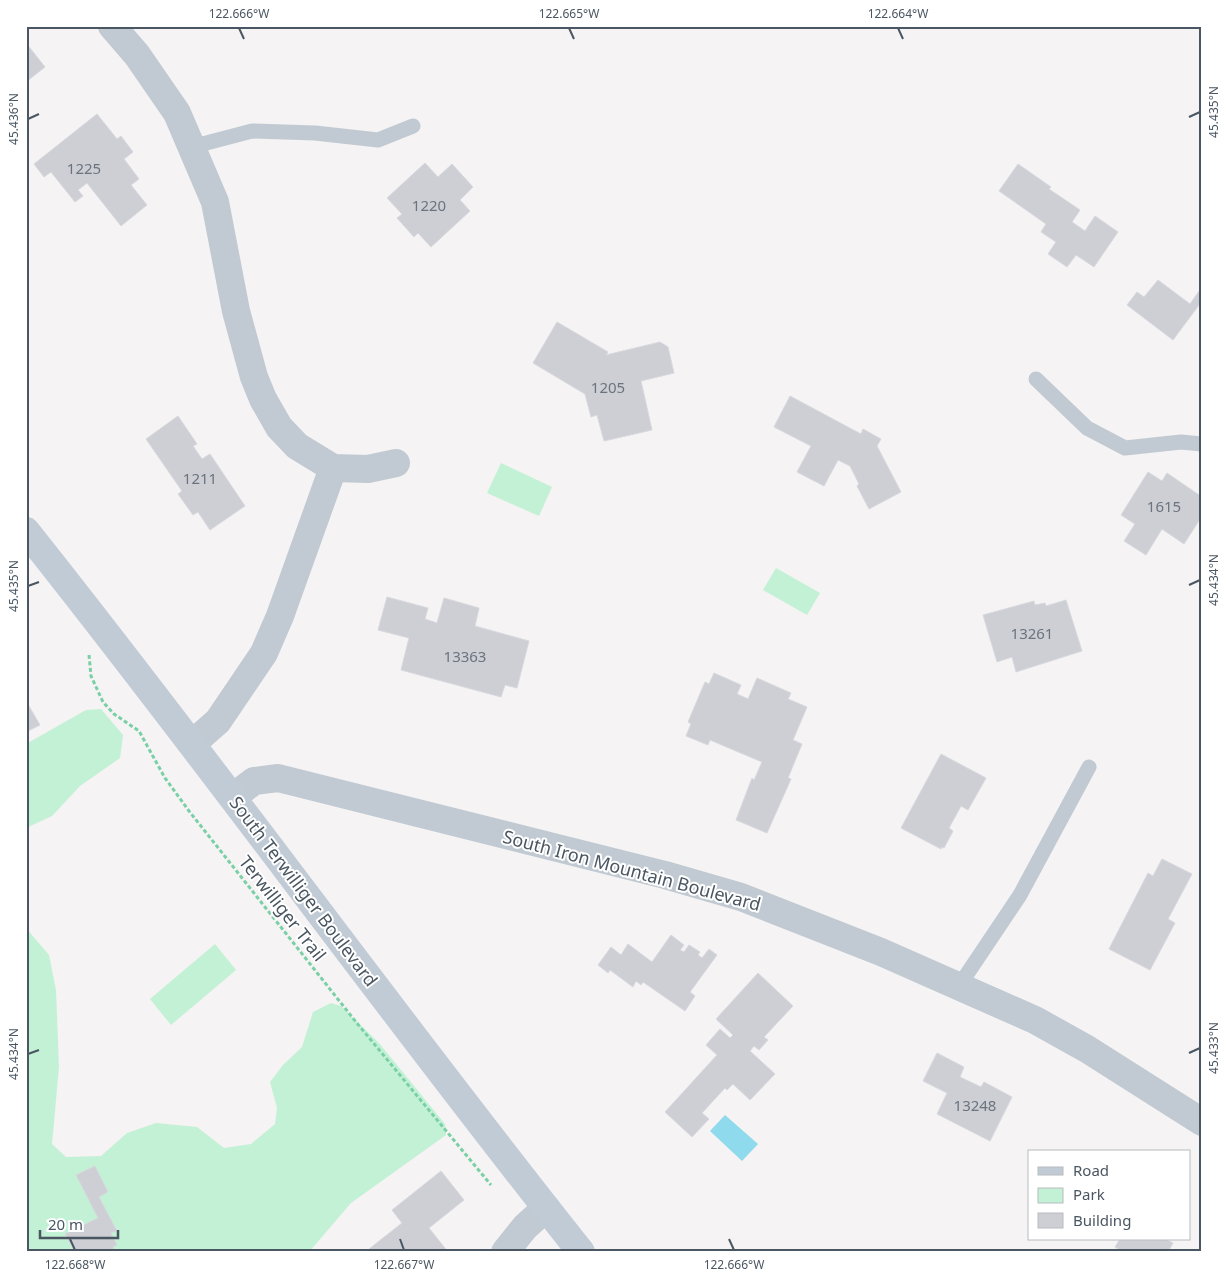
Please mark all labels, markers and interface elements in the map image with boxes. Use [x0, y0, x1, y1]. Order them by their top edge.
text: 122.666°W [209, 5, 269, 22]
text: 122.665°W [539, 5, 599, 22]
text: 122.664°W [868, 5, 928, 22]
text: 45.435°N [1205, 86, 1222, 138]
text: 45.436°N [5, 93, 22, 145]
house number: 1225 [67, 158, 101, 178]
house number: 1220 [412, 195, 446, 215]
house number: 1205 [591, 377, 625, 397]
house number: 1211 [183, 468, 217, 488]
house number: 1615 [1147, 496, 1181, 516]
text: 45.434°N [1205, 554, 1222, 606]
text: 45.435°N [5, 560, 22, 612]
house number: 13261 [1011, 623, 1053, 643]
house number: 13363 [444, 646, 486, 666]
street label: South Terwilliger Boulevard [225, 791, 383, 991]
street label: South Iron Mountain Boulevard [500, 824, 764, 916]
street label: Terwilliger Trail [234, 850, 332, 966]
text: 45.433°N [1205, 1022, 1222, 1074]
text: 45.434°N [5, 1028, 22, 1080]
house number: 13248 [954, 1095, 996, 1115]
legend [1028, 1150, 1190, 1240]
text: Road [1073, 1160, 1109, 1180]
text: Park [1073, 1184, 1105, 1204]
scale bar [40, 1208, 118, 1240]
text: Building [1073, 1210, 1131, 1230]
text: 20 m [48, 1214, 83, 1234]
text: 122.668°W [45, 1256, 105, 1273]
text: 122.667°W [374, 1256, 434, 1273]
text: 122.666°W [704, 1256, 764, 1273]

